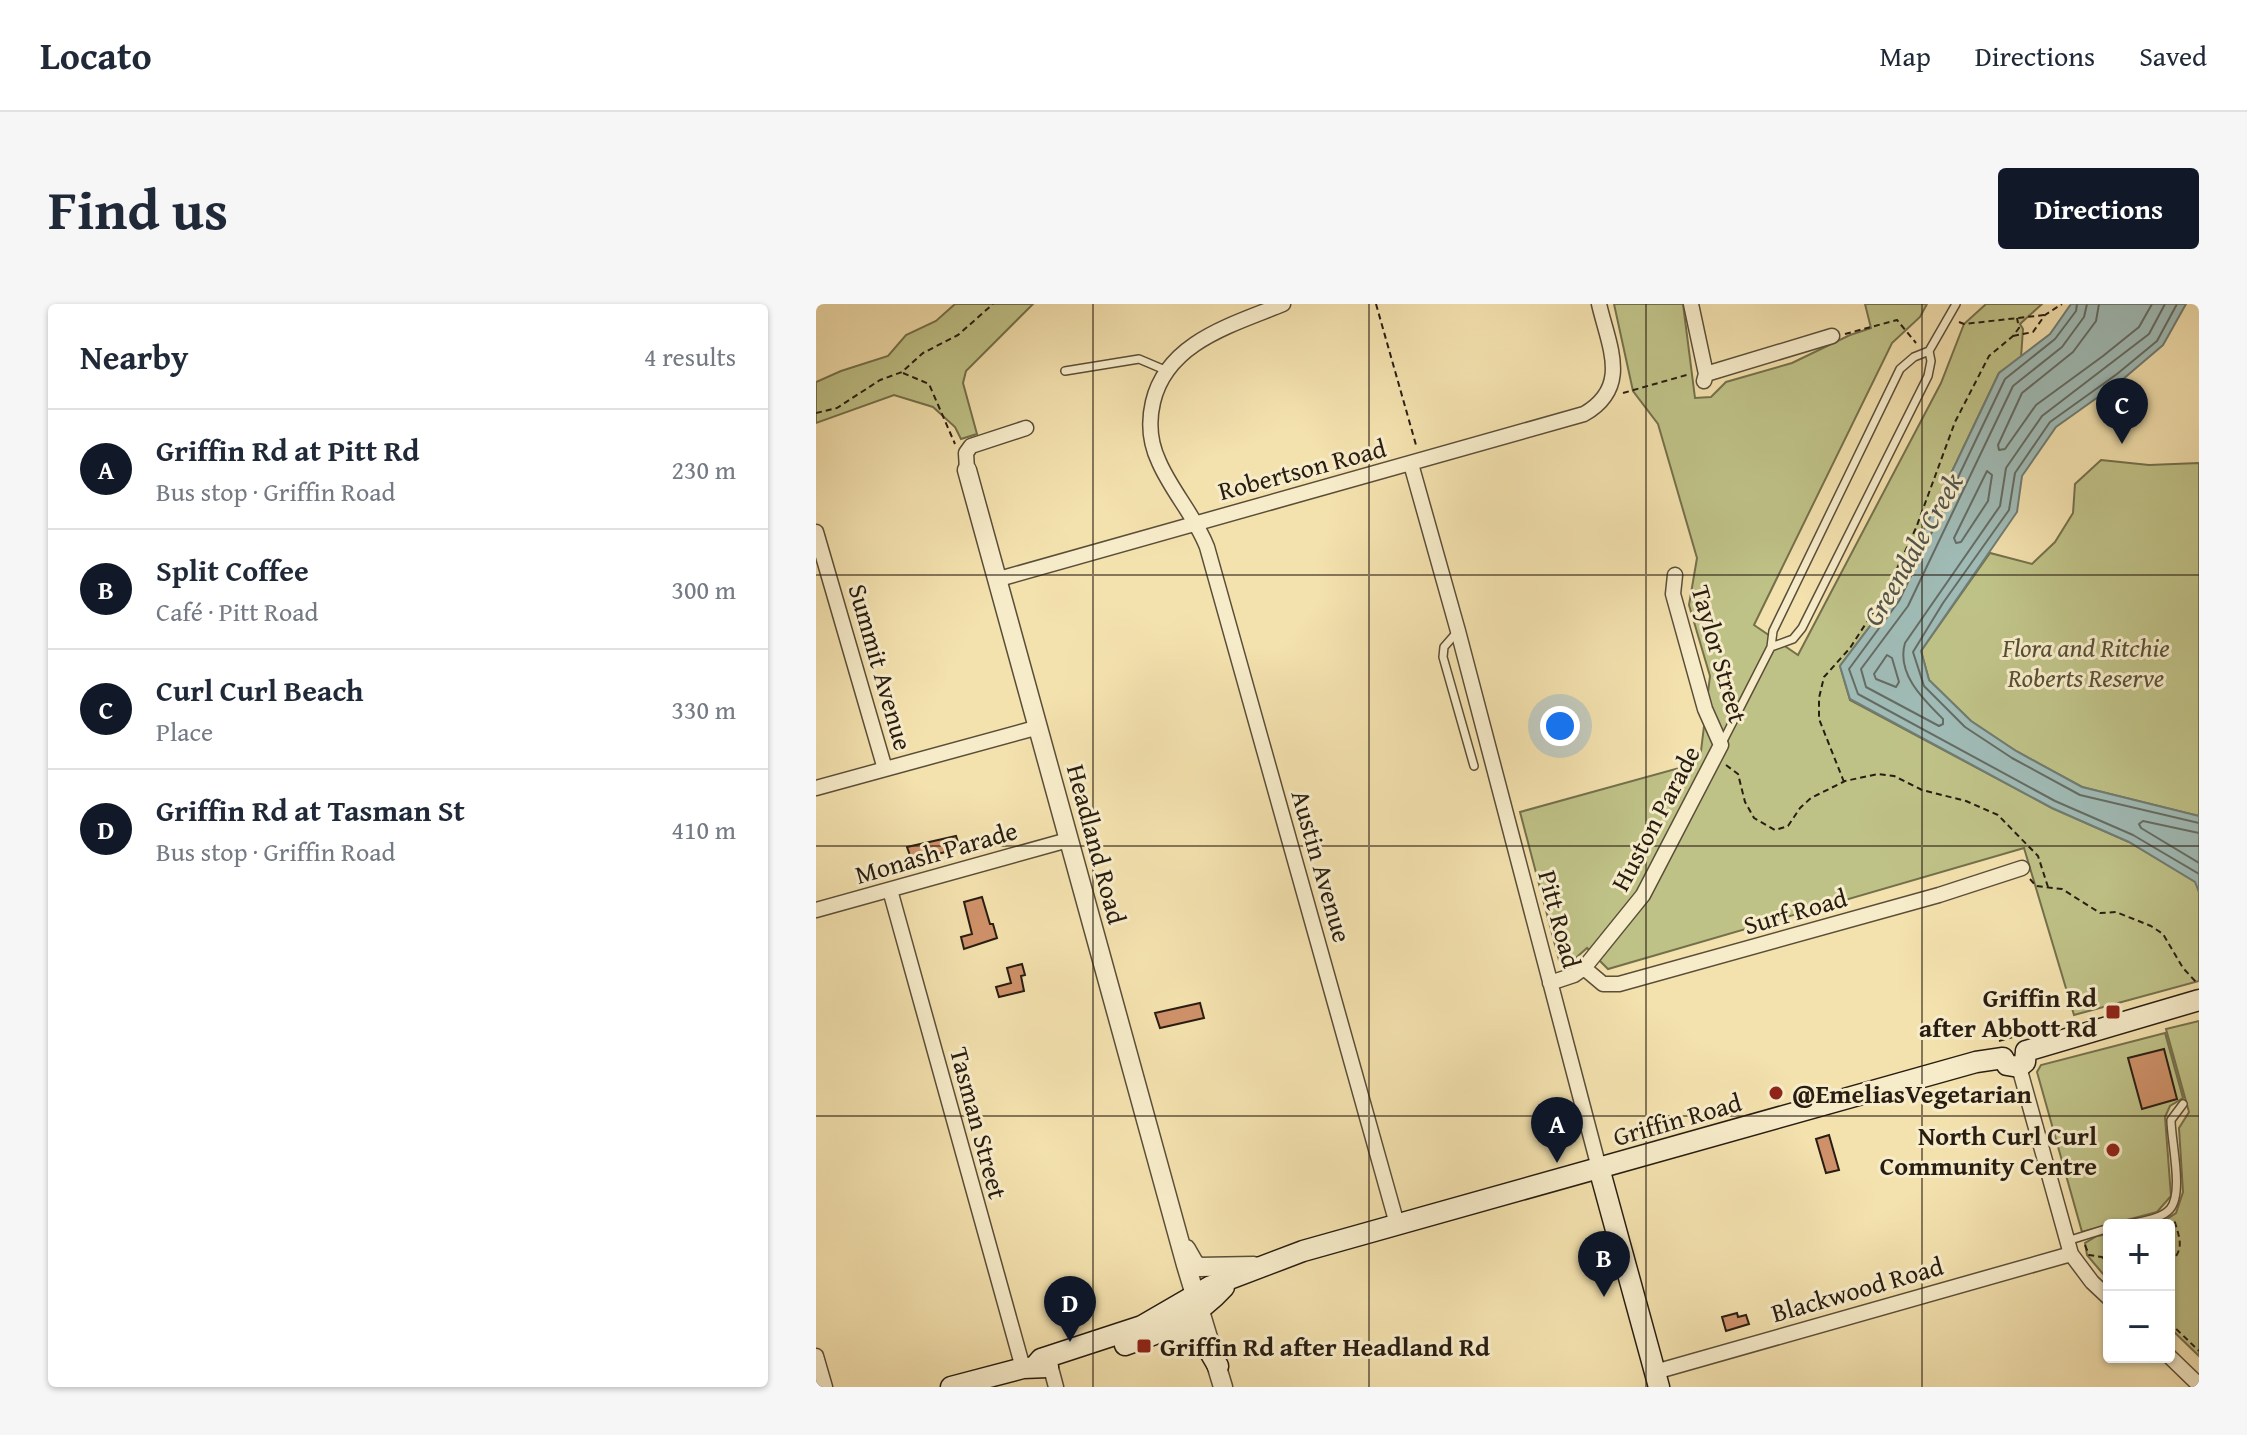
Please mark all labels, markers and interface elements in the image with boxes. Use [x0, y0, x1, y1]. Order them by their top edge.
text: Locato [40, 27, 152, 83]
text: Map [1879, 35, 1931, 76]
text: Directions [1975, 35, 2095, 76]
text: Saved [2139, 35, 2207, 76]
text: Find us [48, 167, 228, 250]
button: Directions [1998, 168, 2199, 249]
text: Nearby [80, 332, 189, 381]
text: 4 results [644, 337, 736, 376]
pin: C [2096, 378, 2148, 444]
text: Griffin Rd at Pitt Rd [156, 428, 420, 472]
street label: Robertson Road [1214, 428, 1390, 510]
text: A [98, 450, 114, 489]
text: 230 m [671, 450, 736, 489]
water label: Greendale Creek [1852, 465, 1972, 633]
text: Bus stop · Griffin Road [156, 472, 395, 511]
text: Split Coffee [156, 548, 309, 592]
text: B [98, 570, 114, 609]
text: 300 m [671, 570, 736, 609]
street label: Summit Avenue [839, 579, 923, 755]
street label: Taylor Street [1682, 581, 1758, 727]
text: Café · Pitt Road [156, 592, 319, 631]
park label: Flora and Ritchie Roberts Reserve [2001, 628, 2170, 697]
text: Curl Curl Beach [156, 668, 364, 712]
text: C [99, 690, 113, 729]
text: 330 m [671, 690, 736, 729]
your location [1540, 706, 1580, 746]
text: Place [156, 712, 213, 751]
street label: Huston Parade [1600, 738, 1710, 898]
street label: Headland Road [1057, 760, 1137, 928]
street label: Austin Avenue [1282, 785, 1362, 947]
text: Griffin Rd at Tasman St [156, 788, 465, 832]
text: D [98, 810, 114, 849]
text: 410 m [671, 810, 736, 849]
street label: Monash Parade [850, 810, 1022, 894]
text: Bus stop · Griffin Road [156, 832, 395, 871]
street label: Pitt Road [1528, 866, 1592, 972]
street label: Surf Road [1739, 878, 1851, 944]
place label: Griffin Rd after Abbott Rd [1919, 978, 2097, 1047]
marker: Griffin Rd after Abbott Rd [2104, 1003, 2122, 1021]
street label: Tasman Street [940, 1043, 1018, 1203]
place label: @EmeliasVegetarian [1792, 1074, 2033, 1113]
street label: Griffin Road [1608, 1082, 1746, 1156]
marker: @EmeliasVegetarian [1767, 1084, 1785, 1102]
pin: A [1531, 1097, 1583, 1163]
place label: North Curl Curl Community Centre [1880, 1116, 2097, 1185]
marker: North Curl Curl Community Centre [2104, 1141, 2122, 1159]
map controls [2103, 1219, 2175, 1363]
button: + [2103, 1219, 2175, 1291]
pin: B [1578, 1231, 1630, 1297]
street label: Blackwood Road [1766, 1246, 1948, 1332]
pin: D [1044, 1276, 1096, 1342]
button: − [2103, 1291, 2175, 1363]
place label: Griffin Rd after Headland Rd [1160, 1327, 1490, 1366]
marker: Griffin Rd after Headland Rd [1135, 1337, 1153, 1355]

